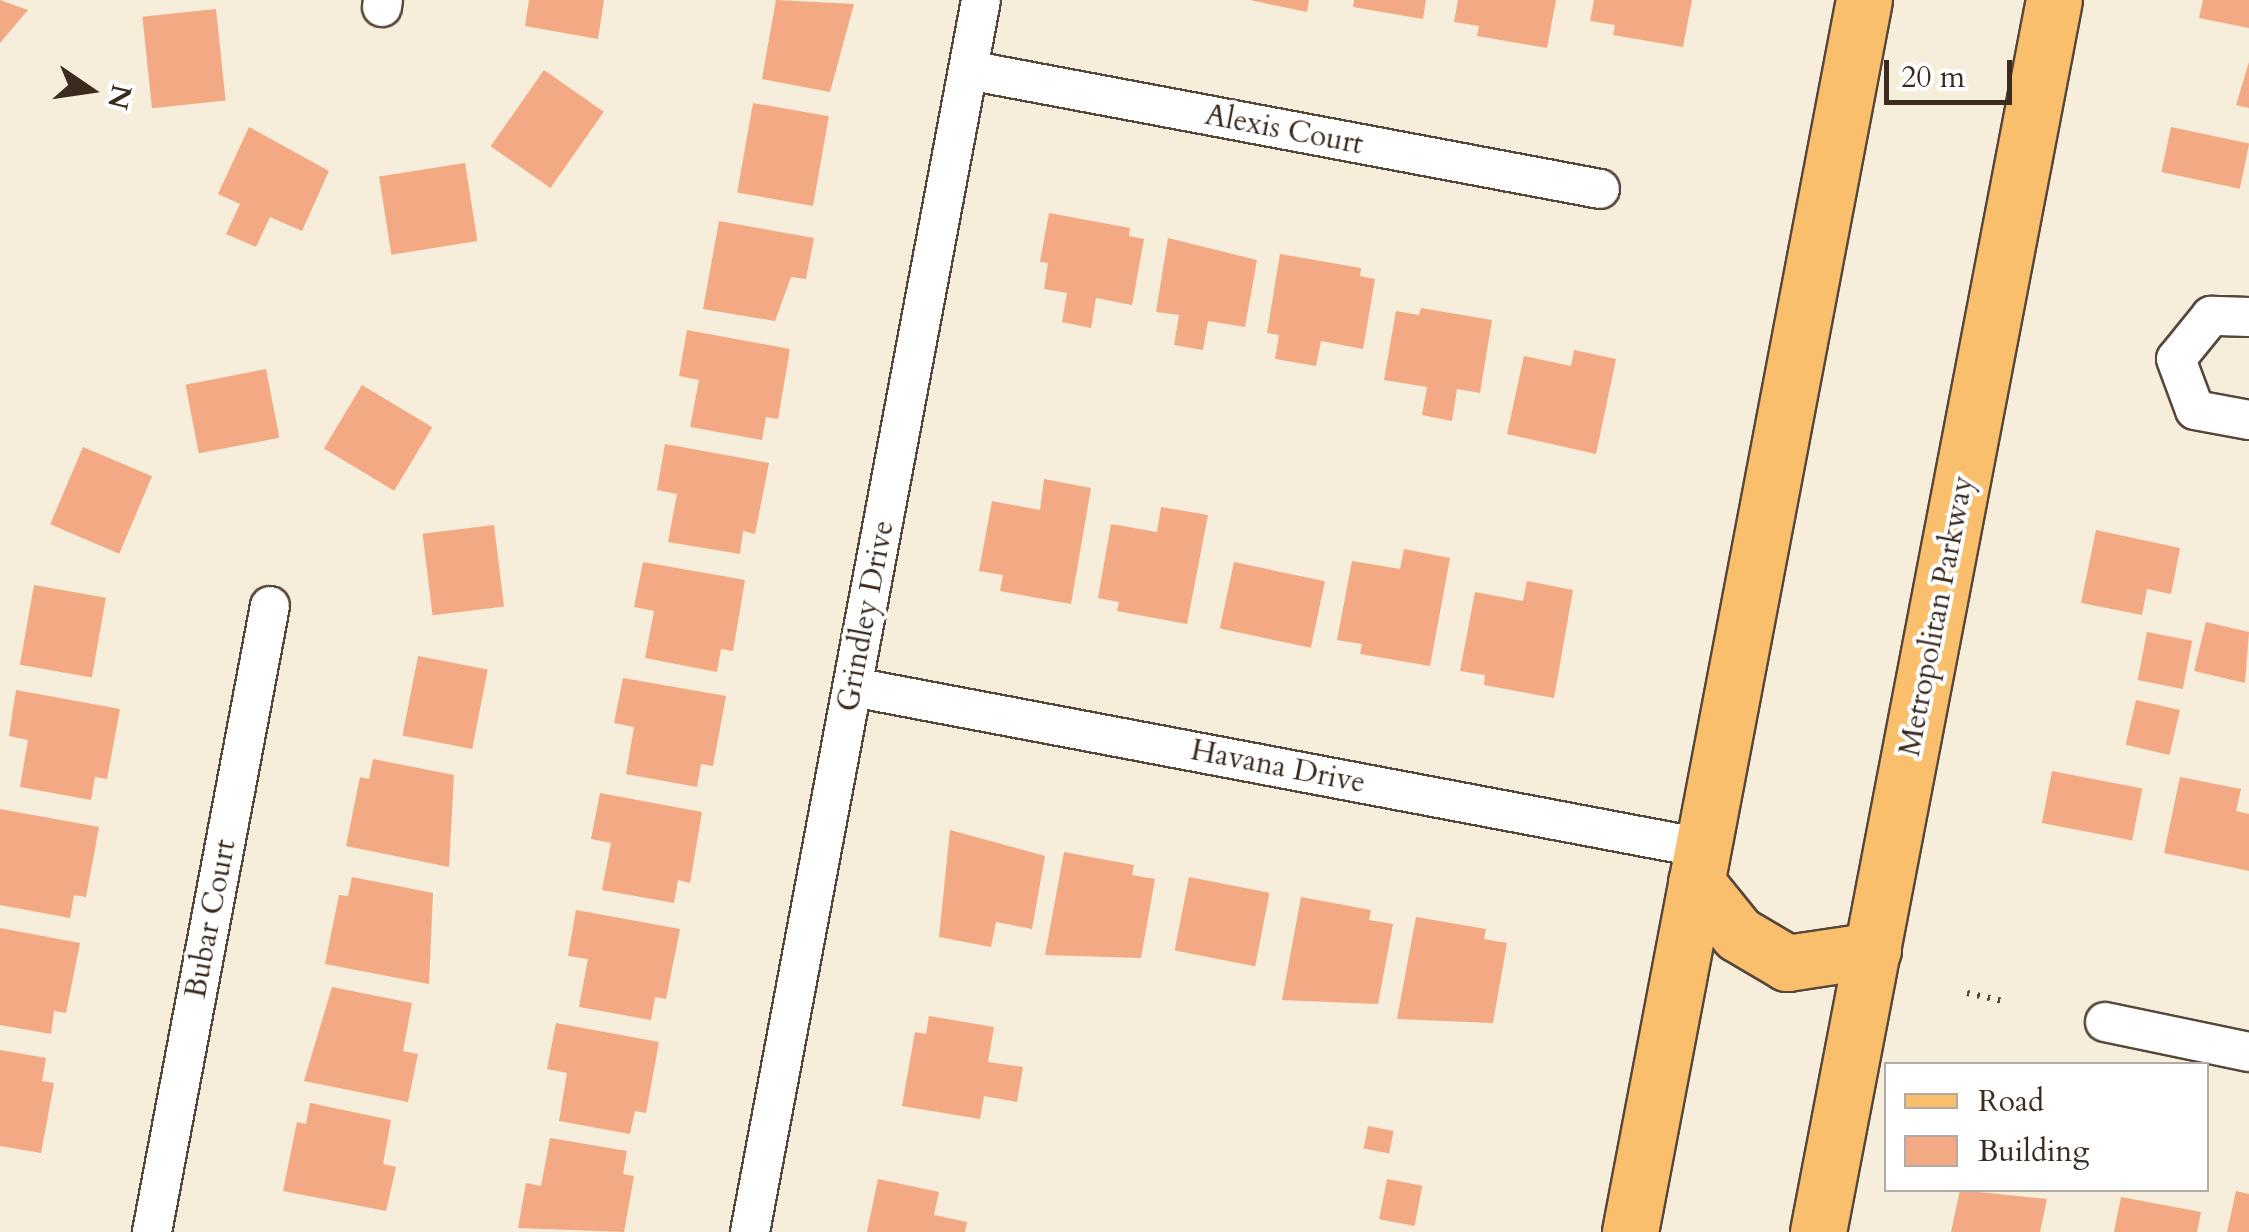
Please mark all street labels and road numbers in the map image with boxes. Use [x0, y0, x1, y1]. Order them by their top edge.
street label: Alexis Court [1202, 97, 1366, 163]
street label: Metropolitan Parkway [1892, 473, 1982, 759]
street label: Grindley Drive [830, 517, 902, 715]
street label: Havana Drive [1188, 732, 1368, 802]
street label: Bubar Court [178, 837, 244, 1001]

